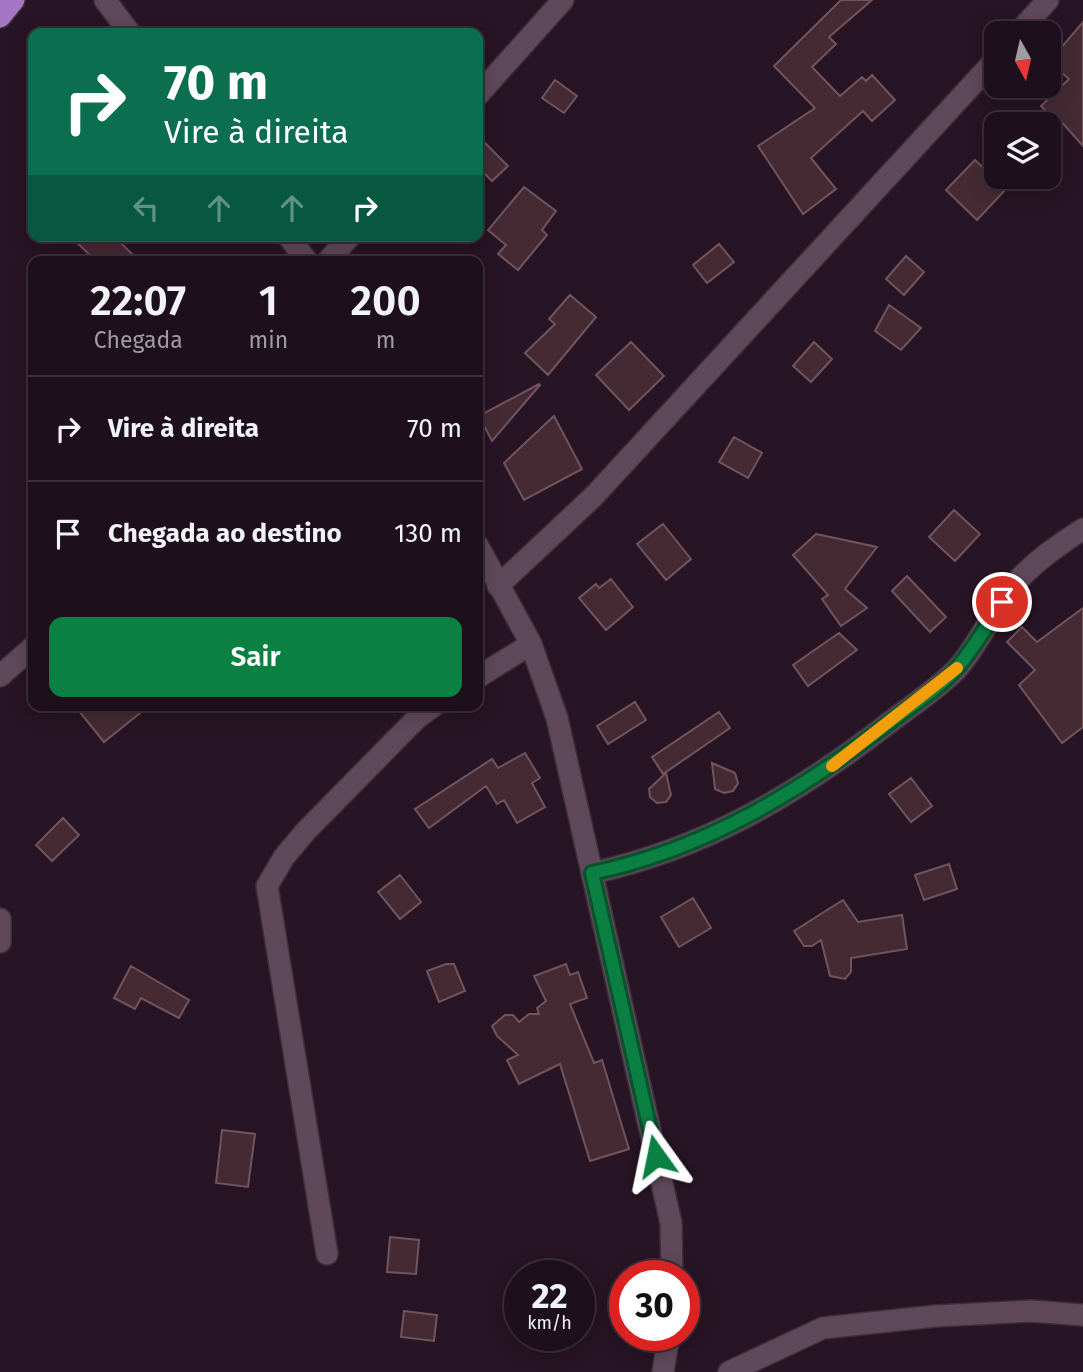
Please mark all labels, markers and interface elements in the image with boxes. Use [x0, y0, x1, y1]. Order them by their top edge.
north arrow [984, 21, 1060, 98]
map controls [984, 21, 1061, 189]
text: 70 m [164, 53, 268, 112]
icon: right [49, 56, 140, 147]
button: layers [984, 112, 1061, 189]
text: Vire à direita [164, 113, 349, 151]
icon: left [127, 189, 165, 227]
icon: ahead [200, 189, 238, 227]
icon: ahead [273, 189, 311, 227]
icon: right [346, 189, 384, 227]
text: 22:07 [90, 276, 186, 326]
text: 1 [259, 276, 278, 326]
text: 200 [351, 276, 421, 326]
text: Chegada [94, 326, 183, 354]
text: min [249, 326, 288, 354]
text: m [376, 326, 395, 354]
icon: right [49, 410, 87, 448]
text: Vire à direita [108, 413, 259, 444]
text: 70 m [407, 413, 462, 444]
icon: arrive [49, 515, 87, 553]
text: Chegada ao destino [108, 518, 342, 549]
text: 130 m [394, 518, 462, 549]
pin [972, 572, 1032, 632]
icon: arrive [983, 583, 1021, 621]
button: Sair [49, 617, 462, 697]
position arrow [619, 1119, 693, 1193]
speed limit sign: 30 [609, 1260, 700, 1351]
text: 22 [531, 1275, 568, 1317]
text: km/h [527, 1312, 572, 1334]

